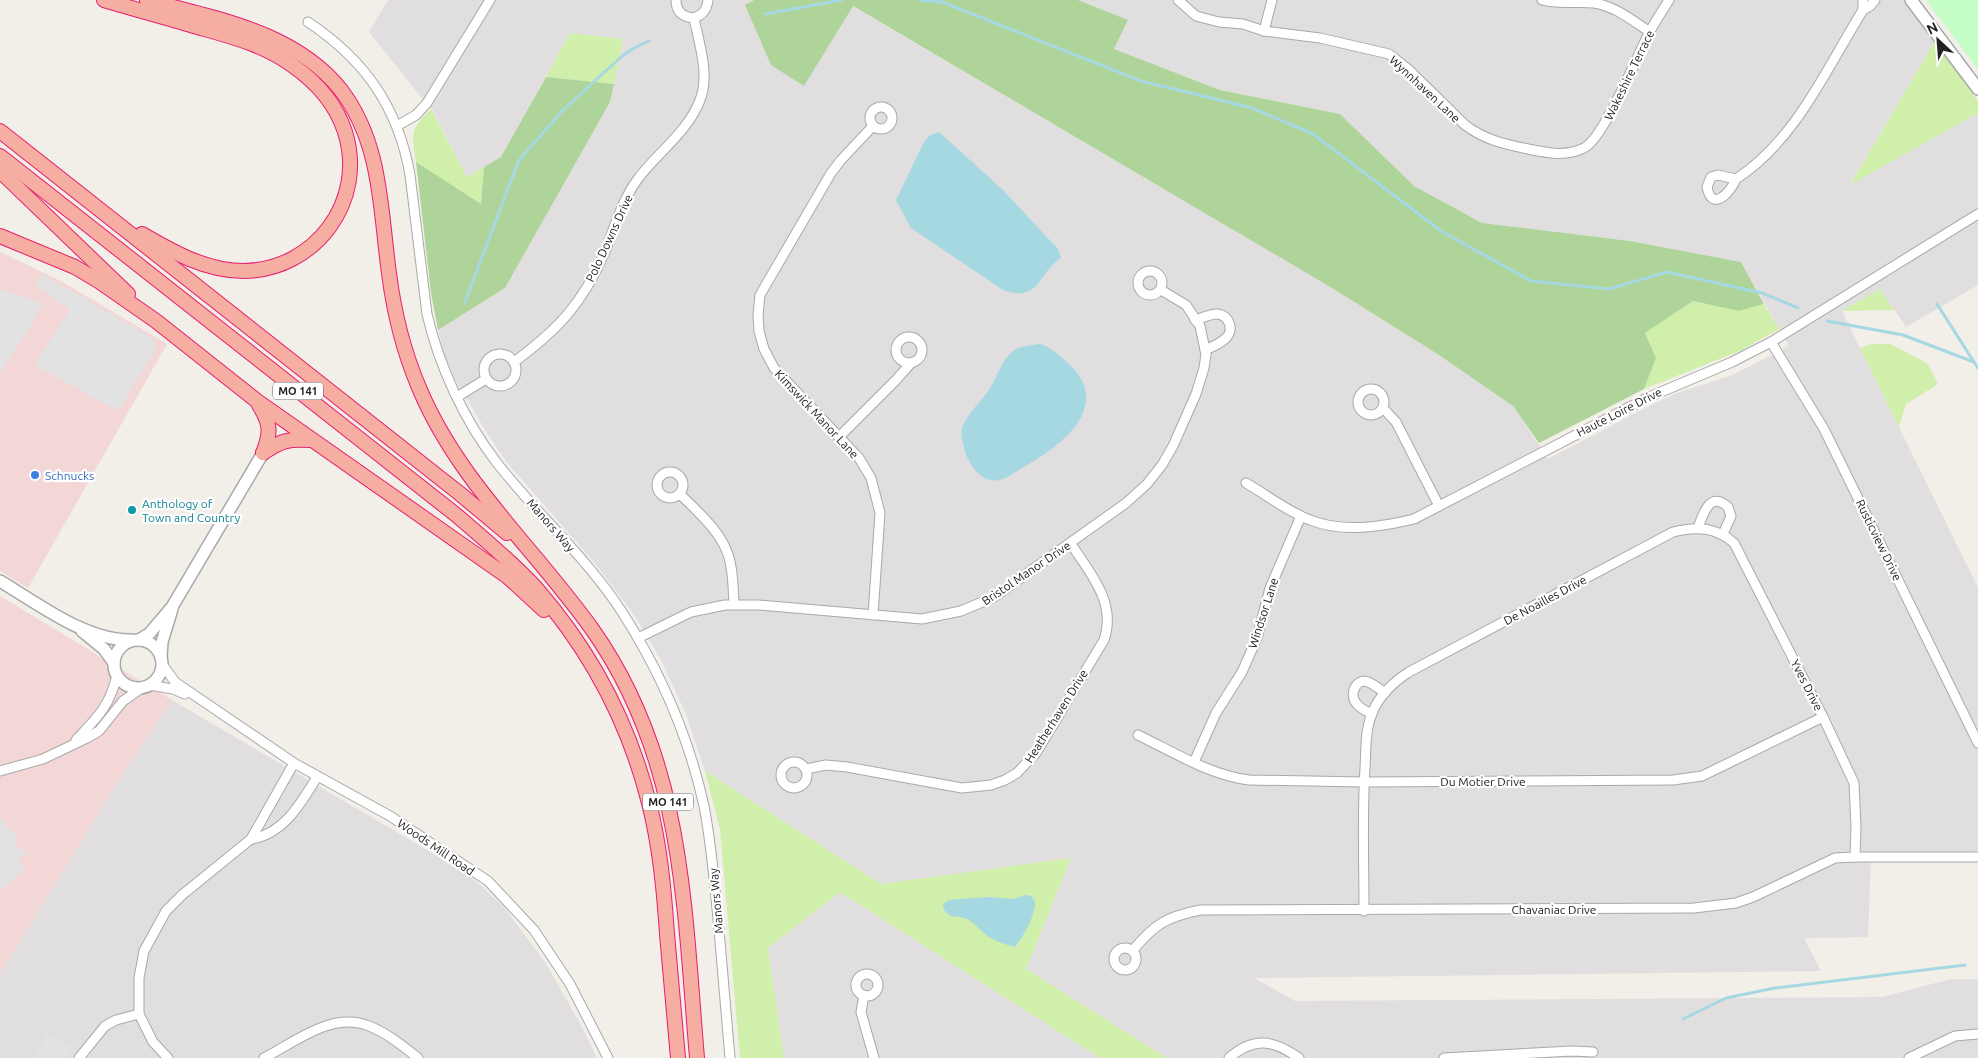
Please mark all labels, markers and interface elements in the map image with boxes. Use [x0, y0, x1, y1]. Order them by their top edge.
north arrow [1913, 15, 1963, 65]
text: N [1924, 19, 1941, 38]
street label: Wakeshire Terrace [1602, 28, 1656, 122]
street label: Wynnhaven Lane [1387, 53, 1463, 125]
street label: Polo Downs Drive [583, 192, 635, 284]
street label: Kimswick Manor Lane [773, 367, 861, 461]
road number: MO 141 [273, 382, 323, 400]
street label: Haute Loire Drive [1574, 385, 1664, 439]
marker: Schnucks [29, 469, 41, 481]
place label: Schnucks [45, 469, 94, 482]
street label: Manors Way [525, 496, 578, 554]
place label: Anthology of Town and Country [142, 497, 240, 524]
street label: Rusticview Drive [1854, 497, 1904, 583]
marker: Anthology of Town and Country [126, 504, 138, 516]
street label: Bristol Manor Drive [979, 539, 1073, 607]
street label: De Noailles Drive [1501, 573, 1589, 627]
street label: Windsor Lane [1245, 576, 1281, 650]
street label: Yves Drive [1789, 657, 1825, 713]
street label: Heatherhaven Drive [1022, 667, 1090, 765]
street label: Du Motier Drive [1440, 775, 1526, 788]
road number: MO 141 [643, 794, 693, 810]
street label: Woods Mill Road [395, 816, 477, 878]
street label: Manors Way [707, 867, 725, 934]
street label: Chavaniac Drive [1511, 903, 1597, 916]

